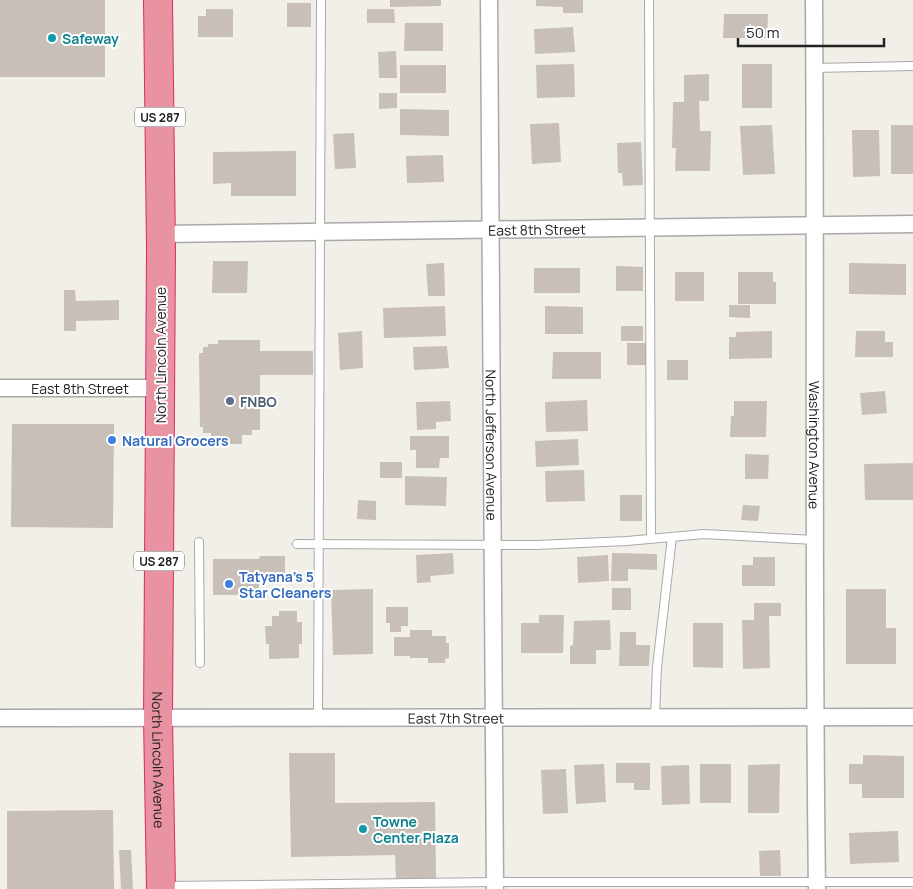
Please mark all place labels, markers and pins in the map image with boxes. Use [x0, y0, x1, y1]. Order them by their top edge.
place label: Safeway [62, 29, 119, 48]
marker: Safeway [46, 32, 58, 44]
place label: FNBO [240, 392, 277, 411]
marker: FNBO [224, 395, 236, 407]
place label: Natural Grocers [122, 431, 229, 450]
marker: Natural Grocers [106, 434, 118, 446]
place label: Tatyana's 5 Star Cleaners [239, 567, 332, 602]
marker: Tatyana's 5 Star Cleaners [223, 578, 235, 590]
place label: Towne Center Plaza [373, 812, 459, 847]
marker: Towne Center Plaza [357, 823, 369, 835]

